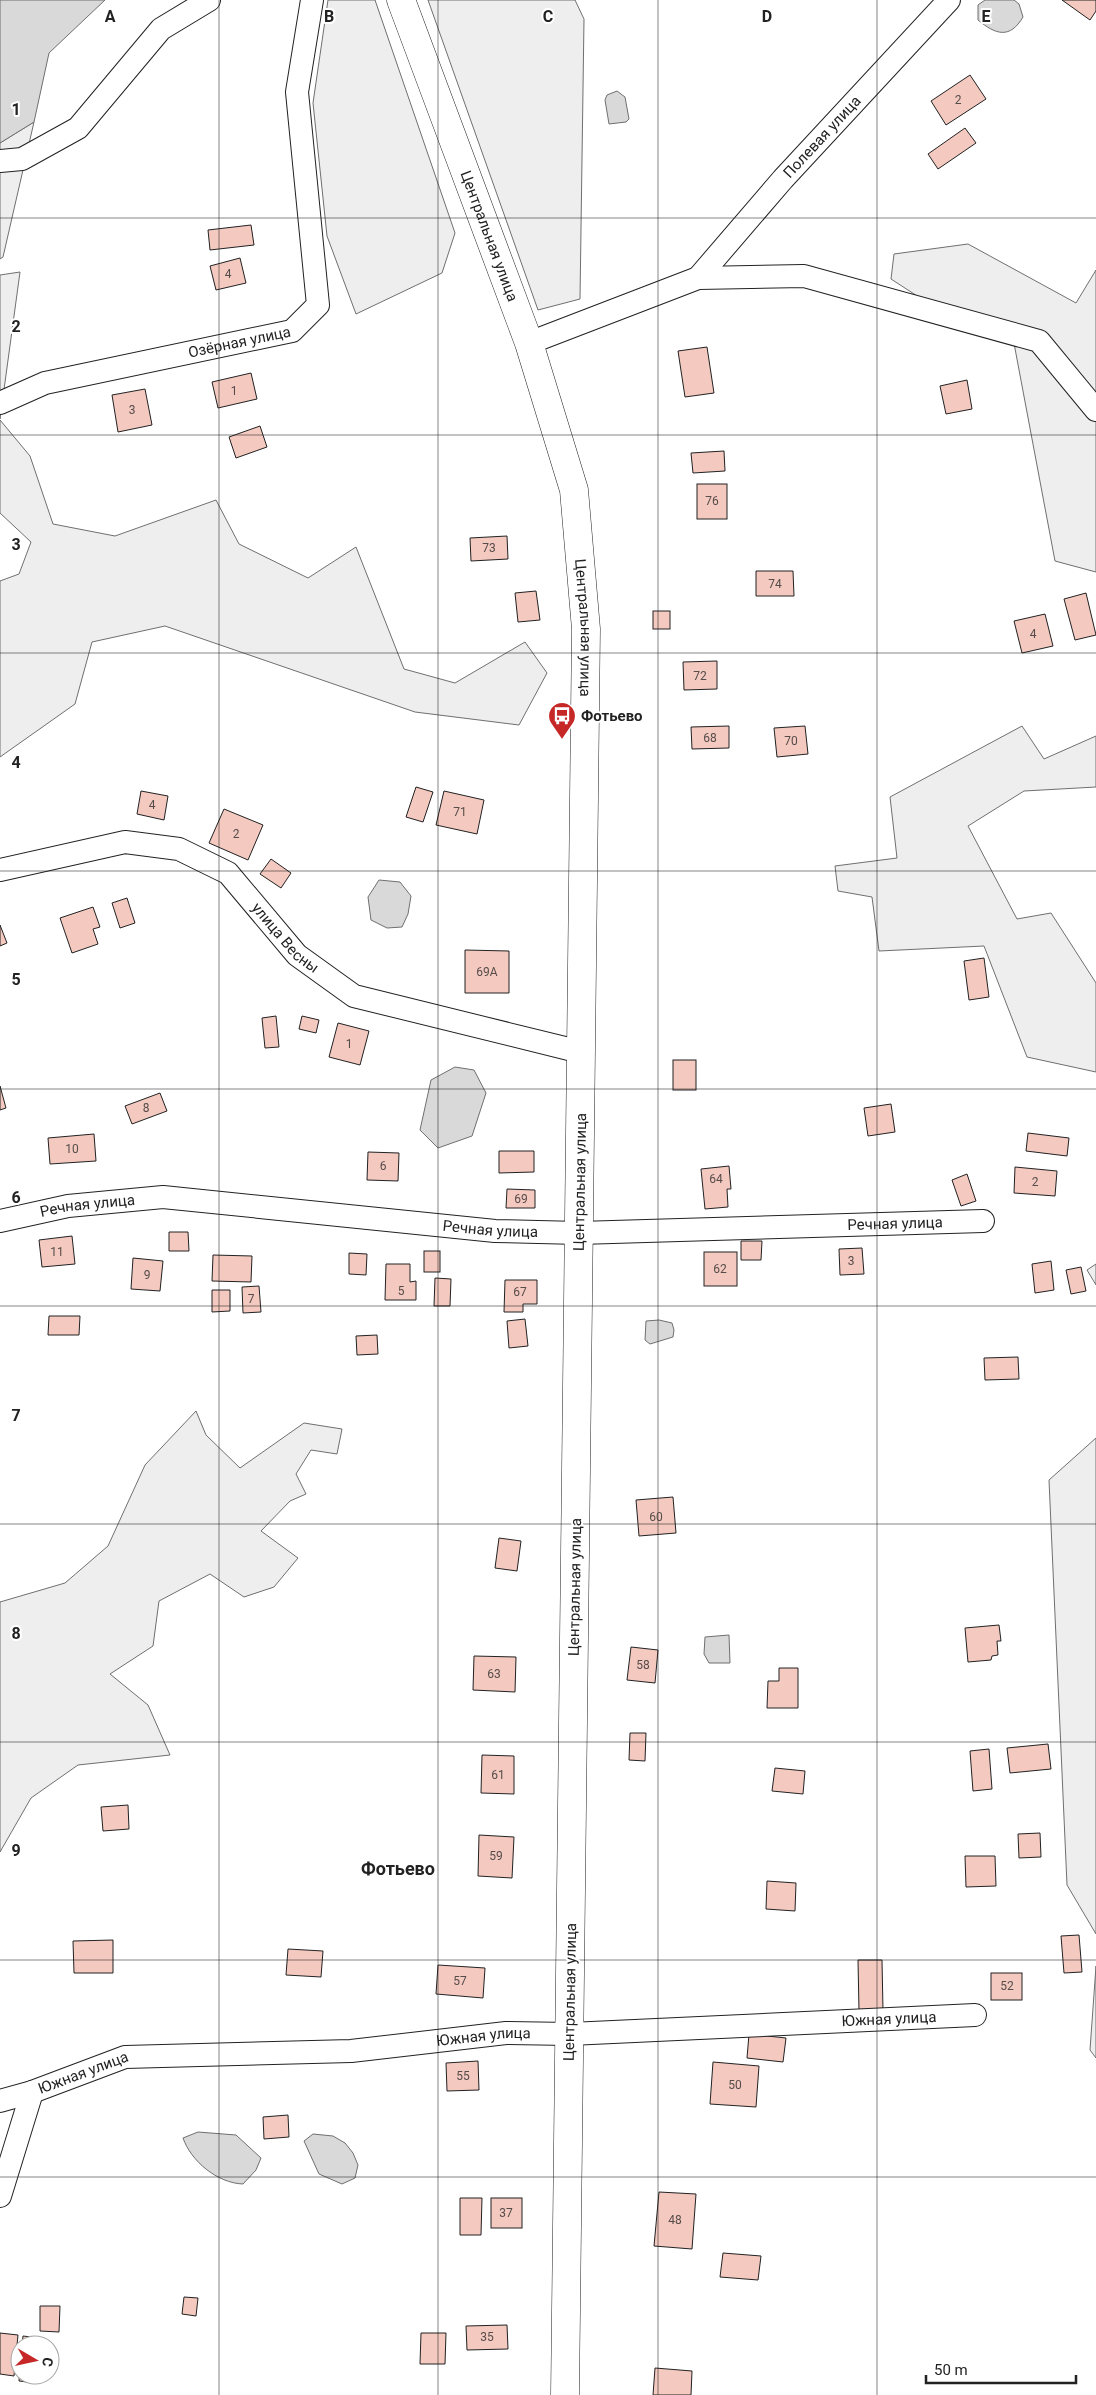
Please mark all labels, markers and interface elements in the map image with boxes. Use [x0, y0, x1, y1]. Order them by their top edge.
text: A [105, 7, 116, 26]
text: B [324, 7, 334, 26]
text: C [543, 7, 553, 26]
text: D [762, 7, 772, 26]
text: E [982, 7, 991, 26]
street label: Полевая улица [780, 92, 865, 182]
house number: 2 [955, 93, 962, 107]
text: 1 [11, 100, 21, 119]
street label: Центральная улица [457, 168, 522, 304]
house number: 4 [225, 267, 232, 281]
text: 2 [11, 317, 21, 336]
street label: Озёрная улица [187, 322, 292, 362]
house number: 1 [231, 384, 237, 398]
house number: 3 [129, 403, 135, 417]
house number: 76 [705, 494, 719, 508]
text: 3 [11, 535, 21, 554]
house number: 73 [482, 541, 496, 555]
street label: Центральная улица [571, 558, 595, 697]
house number: 74 [768, 577, 782, 591]
house number: 4 [1030, 627, 1037, 641]
house number: 72 [693, 669, 707, 683]
bus stop icon: Фотьево [547, 701, 577, 740]
place label: Фотьево [581, 707, 643, 725]
house number: 68 [703, 731, 717, 745]
house number: 70 [784, 734, 798, 748]
text: 4 [11, 753, 21, 772]
house number: 4 [149, 798, 156, 812]
house number: 71 [453, 805, 467, 819]
house number: 2 [233, 827, 240, 841]
street label: улица Весны [248, 899, 323, 977]
house number: 69А [476, 965, 498, 979]
text: 5 [11, 970, 21, 989]
house number: 1 [346, 1037, 352, 1051]
house number: 8 [143, 1101, 150, 1115]
street label: Центральная улица [570, 1113, 590, 1251]
house number: 10 [65, 1142, 79, 1156]
house number: 6 [380, 1159, 387, 1173]
house number: 64 [709, 1172, 723, 1186]
house number: 2 [1032, 1175, 1039, 1189]
text: 6 [11, 1188, 21, 1207]
street label: Речная улица [38, 1191, 136, 1221]
house number: 69 [514, 1192, 528, 1206]
street label: Речная улица [847, 1213, 943, 1234]
street label: Речная улица [442, 1217, 538, 1241]
house number: 11 [50, 1245, 64, 1259]
house number: 3 [848, 1254, 854, 1268]
house number: 62 [713, 1262, 727, 1276]
house number: 9 [144, 1268, 150, 1282]
house number: 5 [398, 1284, 405, 1298]
house number: 67 [513, 1285, 527, 1299]
house number: 7 [248, 1292, 255, 1306]
text: 7 [11, 1406, 21, 1425]
house number: 60 [649, 1510, 663, 1524]
street label: Центральная улица [565, 1518, 585, 1656]
text: 8 [11, 1624, 21, 1643]
house number: 58 [636, 1658, 650, 1672]
house number: 63 [487, 1667, 501, 1681]
house number: 61 [491, 1768, 505, 1782]
text: 9 [11, 1841, 21, 1860]
house number: 59 [489, 1849, 503, 1863]
district label: Фотьево [361, 1858, 435, 1879]
street label: Центральная улица [560, 1923, 580, 2061]
house number: 57 [453, 1974, 467, 1988]
house number: 52 [1000, 1979, 1014, 1993]
street label: Южная улица [841, 2008, 937, 2030]
street label: Южная улица [435, 2024, 531, 2050]
street label: Южная улица [36, 2048, 131, 2098]
house number: 55 [456, 2069, 470, 2083]
house number: 50 [728, 2078, 742, 2092]
house number: 37 [499, 2206, 513, 2220]
house number: 48 [668, 2213, 682, 2227]
house number: 35 [480, 2330, 494, 2344]
north arrow [10, 2335, 60, 2385]
scale bar [926, 2352, 1076, 2384]
text: С [39, 2356, 56, 2368]
text: 50 m [934, 2361, 968, 2379]

